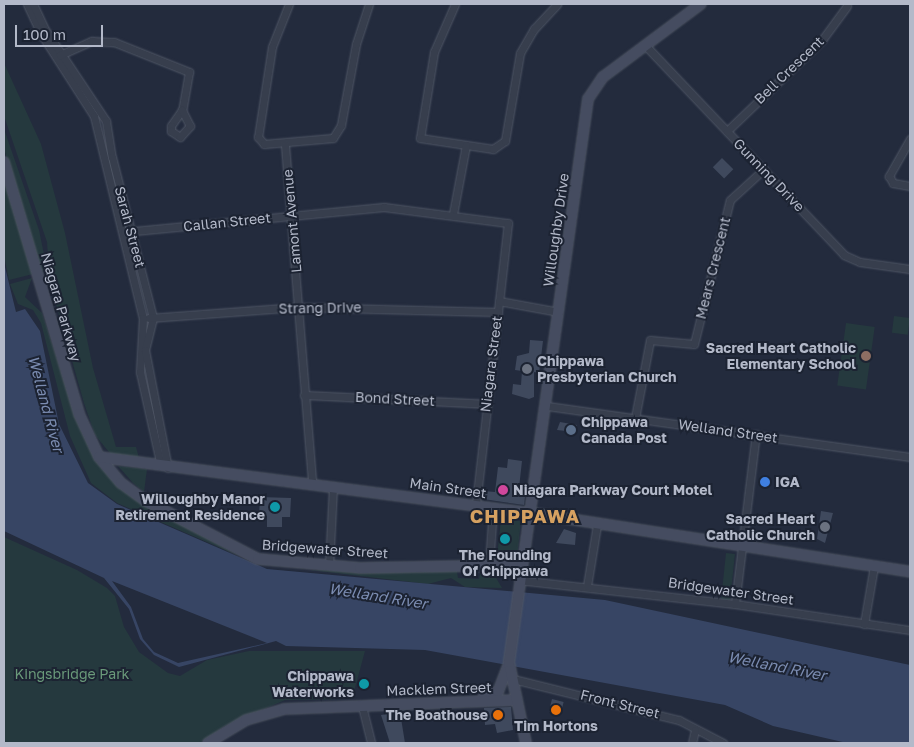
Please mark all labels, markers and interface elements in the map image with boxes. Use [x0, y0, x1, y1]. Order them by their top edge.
scale bar [18, 15, 105, 47]
text: 100 m [23, 25, 66, 43]
street label: Bell Crescent [751, 33, 827, 107]
street label: Gunning Drive [730, 135, 808, 215]
street label: Lamont Avenue [279, 169, 305, 273]
street label: Willoughby Drive [540, 172, 572, 288]
street label: Sarah Street [111, 184, 149, 270]
street label: Callan Street [182, 209, 272, 235]
street label: Mears Crescent [692, 215, 734, 321]
street label: Niagara Parkway [37, 251, 85, 363]
street label: Strang Drive [278, 299, 362, 317]
street label: Niagara Street [477, 315, 505, 413]
place label: Sacred Heart Catholic Elementary School [706, 340, 856, 372]
marker: Sacred Heart Catholic Elementary School [860, 350, 872, 362]
place label: Chippawa Presbyterian Church [537, 353, 676, 386]
water label: Welland River [24, 354, 68, 454]
marker: Chippawa Presbyterian Church [521, 363, 533, 375]
street label: Bond Street [355, 389, 435, 409]
place label: Chippawa Canada Post [581, 414, 667, 447]
street label: Welland Street [677, 416, 779, 446]
marker: Chippawa Canada Post [565, 424, 577, 436]
street label: Main Street [409, 474, 487, 502]
place label: IGA [775, 474, 800, 490]
marker: IGA [759, 476, 771, 488]
place label: Niagara Parkway Court Motel [513, 482, 712, 498]
marker: Niagara Parkway Court Motel [497, 484, 509, 496]
place label: Willoughby Manor Retirement Residence [115, 491, 265, 524]
marker: Willoughby Manor Retirement Residence [269, 501, 281, 513]
district label: CHIPPAWA [469, 505, 581, 527]
place label: Sacred Heart Catholic Church [706, 511, 815, 544]
marker: Sacred Heart Catholic Church [819, 521, 831, 533]
marker: The Founding Of Chippawa [499, 533, 511, 545]
street label: Bridgewater Street [261, 536, 389, 562]
place label: The Founding Of Chippawa [459, 547, 551, 580]
street label: Bridgewater Street [667, 574, 795, 608]
water label: Welland River [327, 579, 429, 613]
water label: Welland River [726, 648, 828, 684]
park label: Kingsbridge Park [14, 666, 130, 682]
place label: Chippawa Waterworks [272, 668, 354, 700]
marker: Chippawa Waterworks [358, 678, 370, 690]
street label: Macklem Street [386, 679, 492, 699]
street label: Front Street [579, 686, 661, 722]
marker: Tim Hortons [550, 704, 562, 716]
place label: The Boathouse [385, 707, 488, 723]
marker: The Boathouse [492, 709, 504, 721]
place label: Tim Hortons [514, 718, 598, 734]

